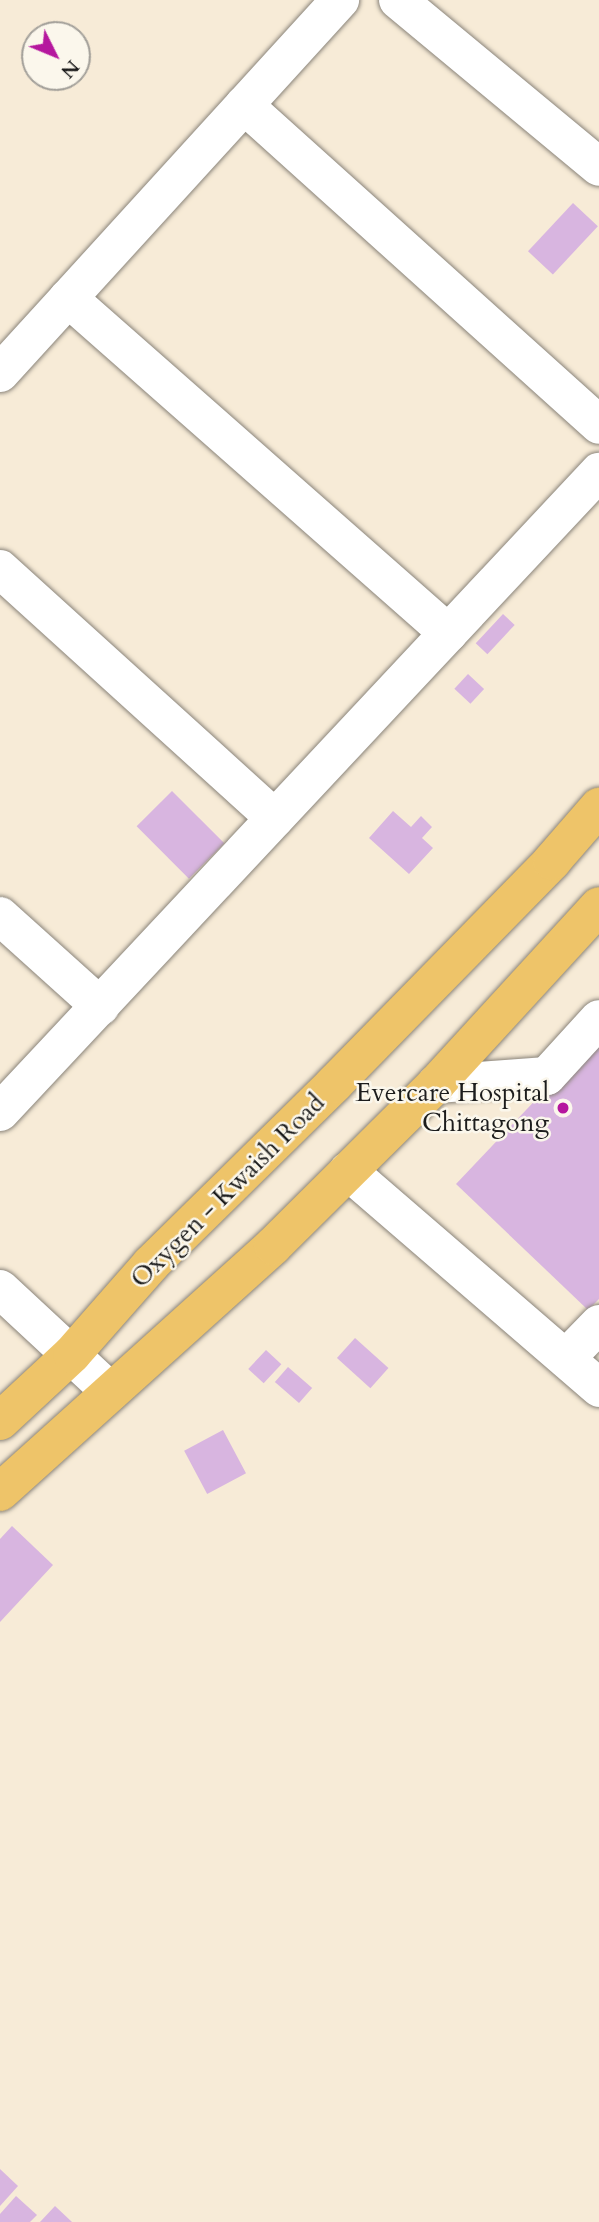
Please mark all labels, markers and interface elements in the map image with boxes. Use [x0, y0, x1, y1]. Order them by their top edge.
north arrow [21, 21, 91, 91]
text: N [55, 54, 85, 84]
place label: Evercare Hospital Chittagong [355, 1077, 549, 1138]
street label: Oxygen - Kwaish Road [124, 1087, 332, 1295]
marker: Evercare Hospital Chittagong [555, 1100, 571, 1116]

